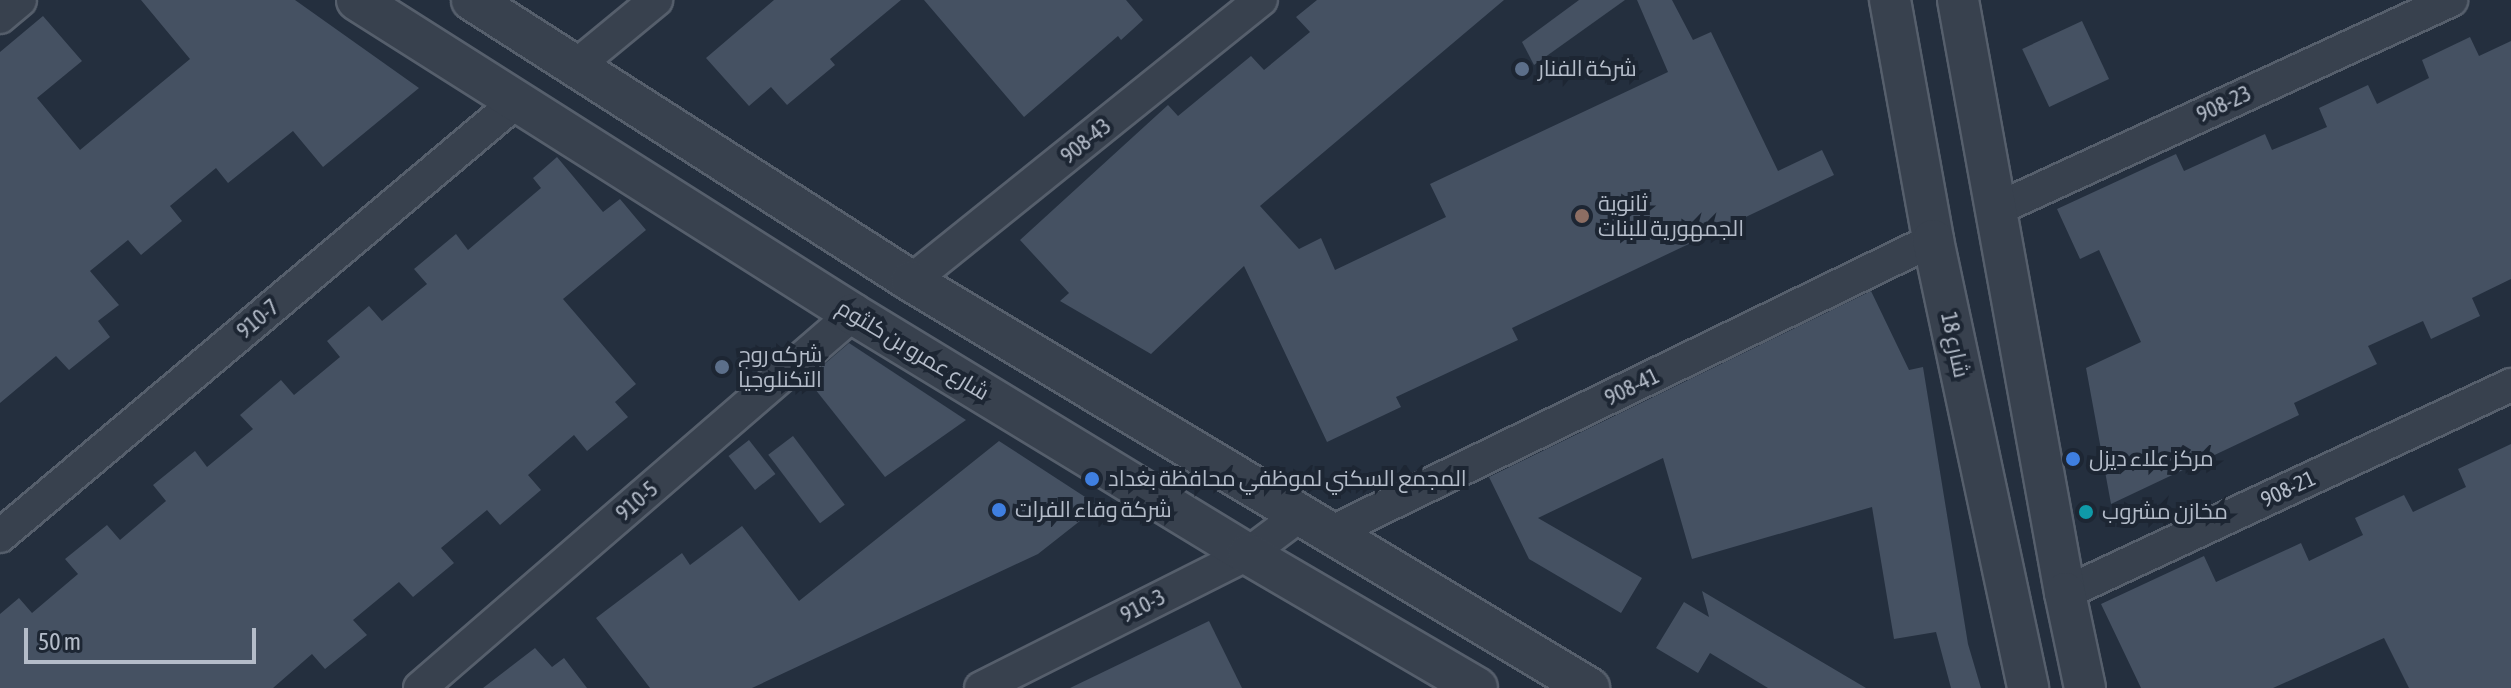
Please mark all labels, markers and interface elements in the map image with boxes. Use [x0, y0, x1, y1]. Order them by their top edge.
place label: شركة الفنار [1538, 56, 1637, 82]
marker: شركة الفنار [1513, 60, 1531, 78]
street label: 908-23 [2193, 80, 2255, 128]
street label: 908-43 [1055, 113, 1117, 169]
place label: ثانوية الجمهورية للبنات [1598, 190, 1744, 242]
marker: ثانوية الجمهورية للبنات [1573, 207, 1591, 225]
street label: 910-7 [232, 294, 284, 344]
street label: شارع عمرو بن كلثوم [832, 294, 994, 406]
street label: شارع 18 [1935, 310, 1975, 380]
place label: شركه روح التكنلوجيا [738, 341, 822, 392]
marker: شركه روح التكنلوجيا [713, 358, 731, 376]
street label: 908-41 [1601, 363, 1663, 411]
place label: مركز علاء ديزل [2089, 446, 2214, 472]
marker: مركز علاء ديزل [2064, 450, 2082, 468]
street label: 908-21 [2257, 465, 2319, 513]
place label: المجمع السكني لموظفي محافظة بغداد [1108, 466, 1467, 492]
marker: المجمع السكني لموظفي محافظة بغداد [1083, 470, 1101, 488]
street label: 910-5 [611, 476, 663, 526]
place label: شركة وفاء الفرات [1015, 497, 1172, 523]
place label: مخازن مشروب [2102, 499, 2228, 525]
marker: شركة وفاء الفرات [990, 501, 1008, 519]
marker: مخازن مشروب [2077, 503, 2095, 521]
street label: 910-3 [1116, 584, 1170, 628]
scale bar [28, 612, 260, 662]
text: 50 m [38, 628, 81, 655]

